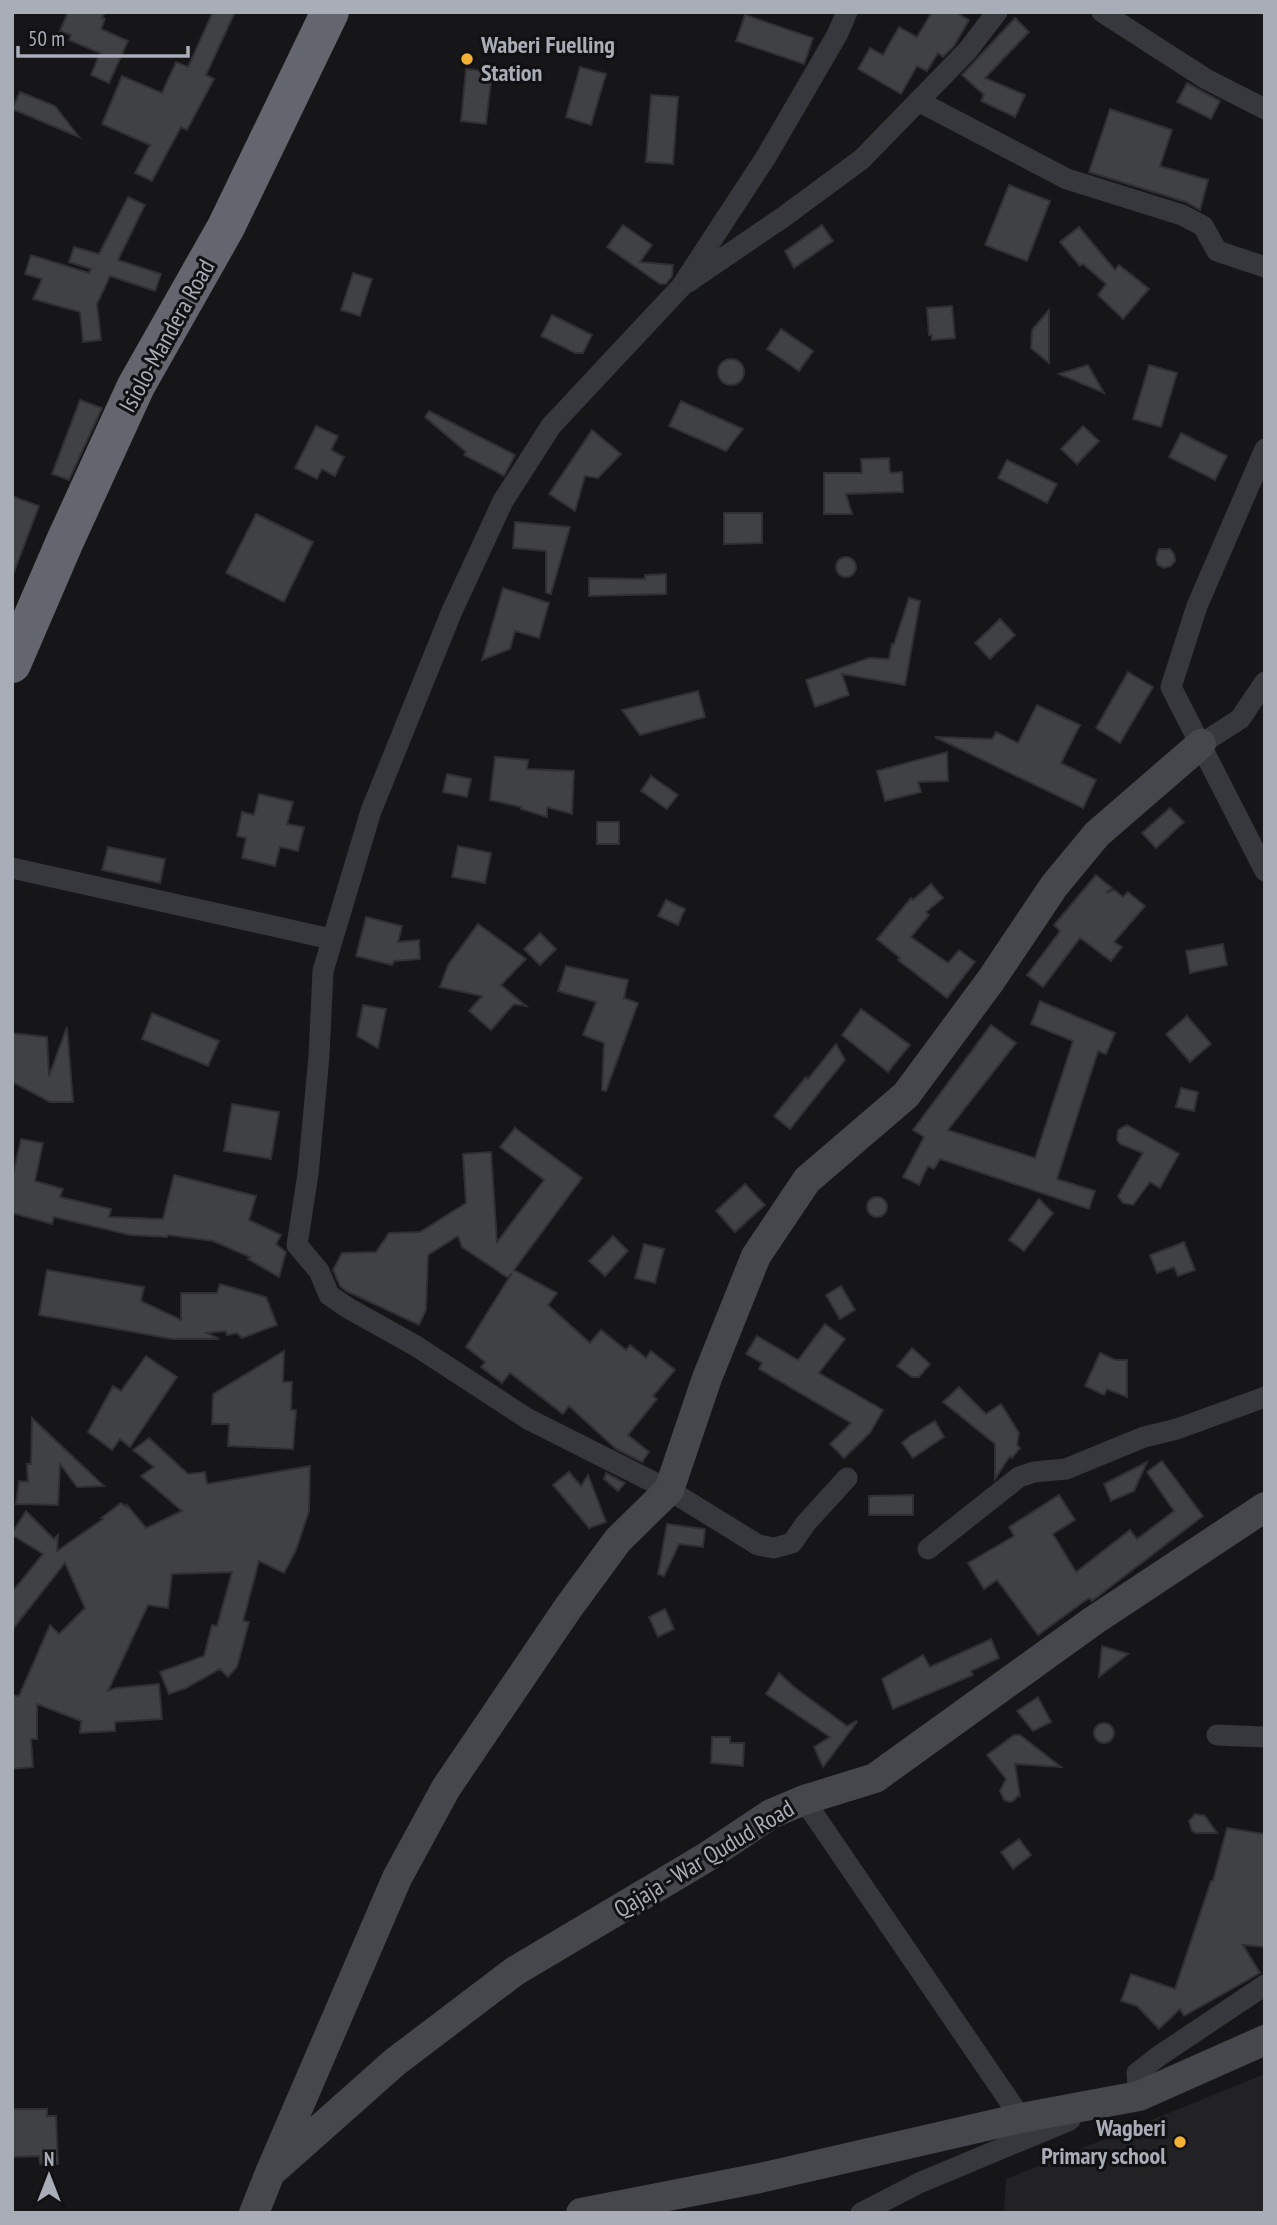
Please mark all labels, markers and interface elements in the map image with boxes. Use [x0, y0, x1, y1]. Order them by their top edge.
scale bar [18, 14, 187, 58]
text: 50 m [28, 25, 65, 52]
place label: Waberi Fuelling Station [480, 29, 615, 88]
marker: Waberi Fuelling Station [459, 51, 475, 67]
street label: Isiolo-Mandera Road [112, 254, 221, 418]
street label: Qajaja - War Qudud Road [608, 1793, 799, 1925]
place label: Wagberi Primary school [1041, 2112, 1166, 2171]
marker: Wagberi Primary school [1172, 2134, 1188, 2150]
north arrow [14, 2141, 84, 2211]
text: N [44, 2147, 54, 2171]

